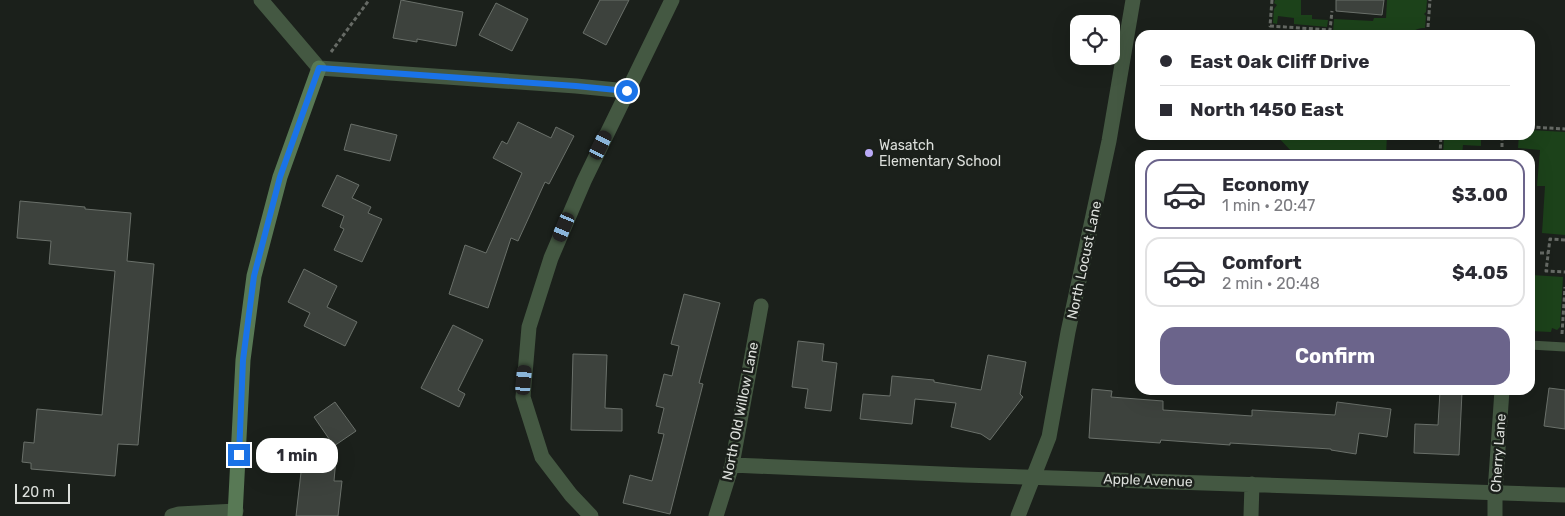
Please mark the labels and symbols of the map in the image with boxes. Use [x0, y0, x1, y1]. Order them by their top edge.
route start [616, 80, 638, 102]
car [587, 128, 614, 162]
place label: Wasatch Elementary School [879, 137, 1001, 170]
marker: Wasatch Elementary School [863, 147, 875, 159]
street label: North Locust Lane [1064, 199, 1105, 321]
car [551, 210, 576, 244]
street label: North Old Willow Lane [719, 340, 762, 482]
car [515, 364, 532, 396]
street label: Cherry Lane [1487, 413, 1510, 493]
callout: 1 min [256, 438, 339, 472]
route end [228, 444, 250, 466]
street label: Apple Avenue [1103, 470, 1193, 491]
scale bar [15, 481, 70, 504]

